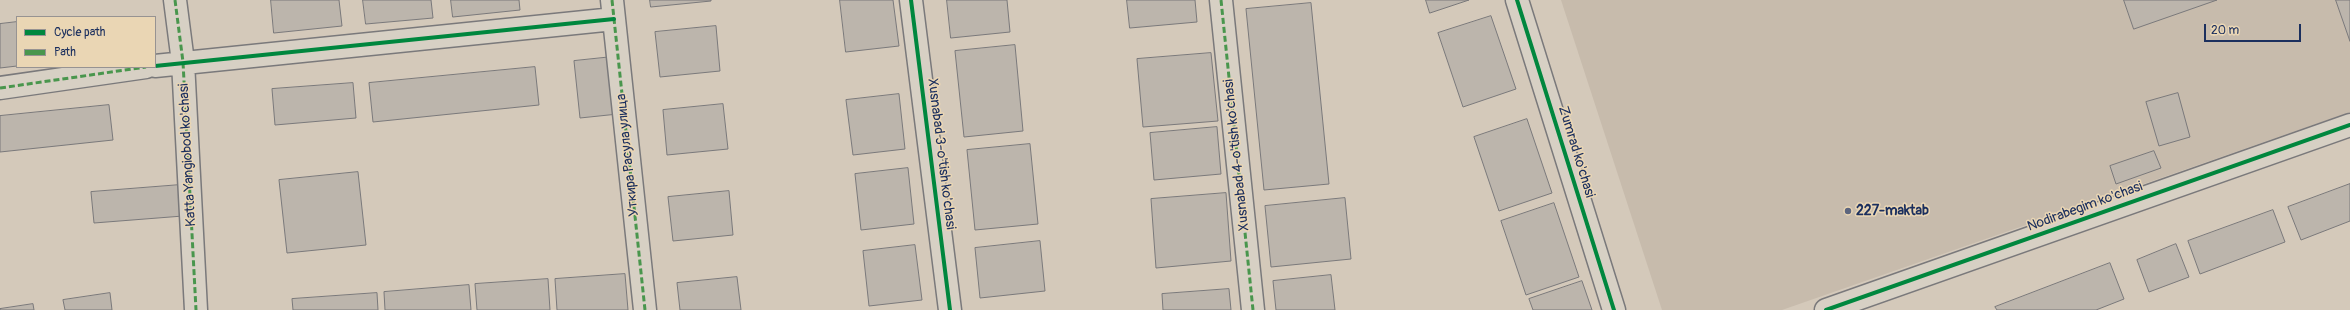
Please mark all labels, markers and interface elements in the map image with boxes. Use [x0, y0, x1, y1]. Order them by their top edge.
legend [16, 16, 156, 68]
scale bar [2206, 16, 2303, 42]
text: 20 m [2211, 23, 2239, 38]
text: Cycle path [54, 25, 105, 40]
text: Path [54, 45, 76, 60]
street label: Xusnabad 3-o'tish ko'chasi [923, 78, 959, 230]
street label: Xusnabad 4-o'tish ko'chasi [1221, 78, 1253, 232]
street label: Katta Yangiobod ko'chasi [176, 83, 200, 227]
street label: Уткира Расула улица [613, 93, 643, 217]
street label: Zumrad ko'chasi [1554, 104, 1598, 200]
street label: Nodirabegim ko'chasi [2025, 178, 2145, 236]
place label: 227-maktab [1856, 203, 1929, 219]
marker: 227-maktab [1843, 206, 1853, 216]

